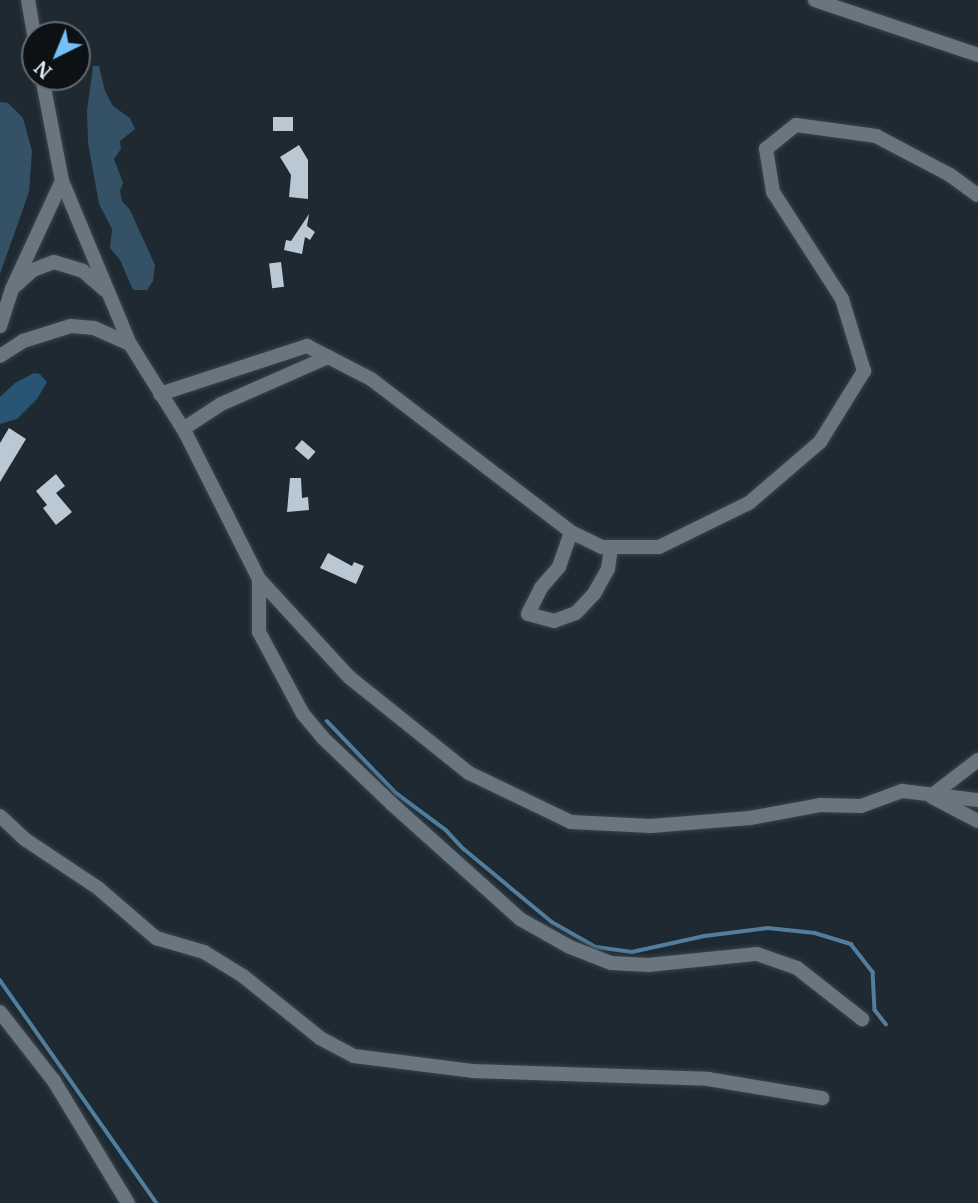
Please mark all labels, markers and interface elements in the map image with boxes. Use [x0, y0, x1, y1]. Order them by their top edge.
north arrow [21, 21, 91, 91]
text: N [29, 56, 57, 84]

